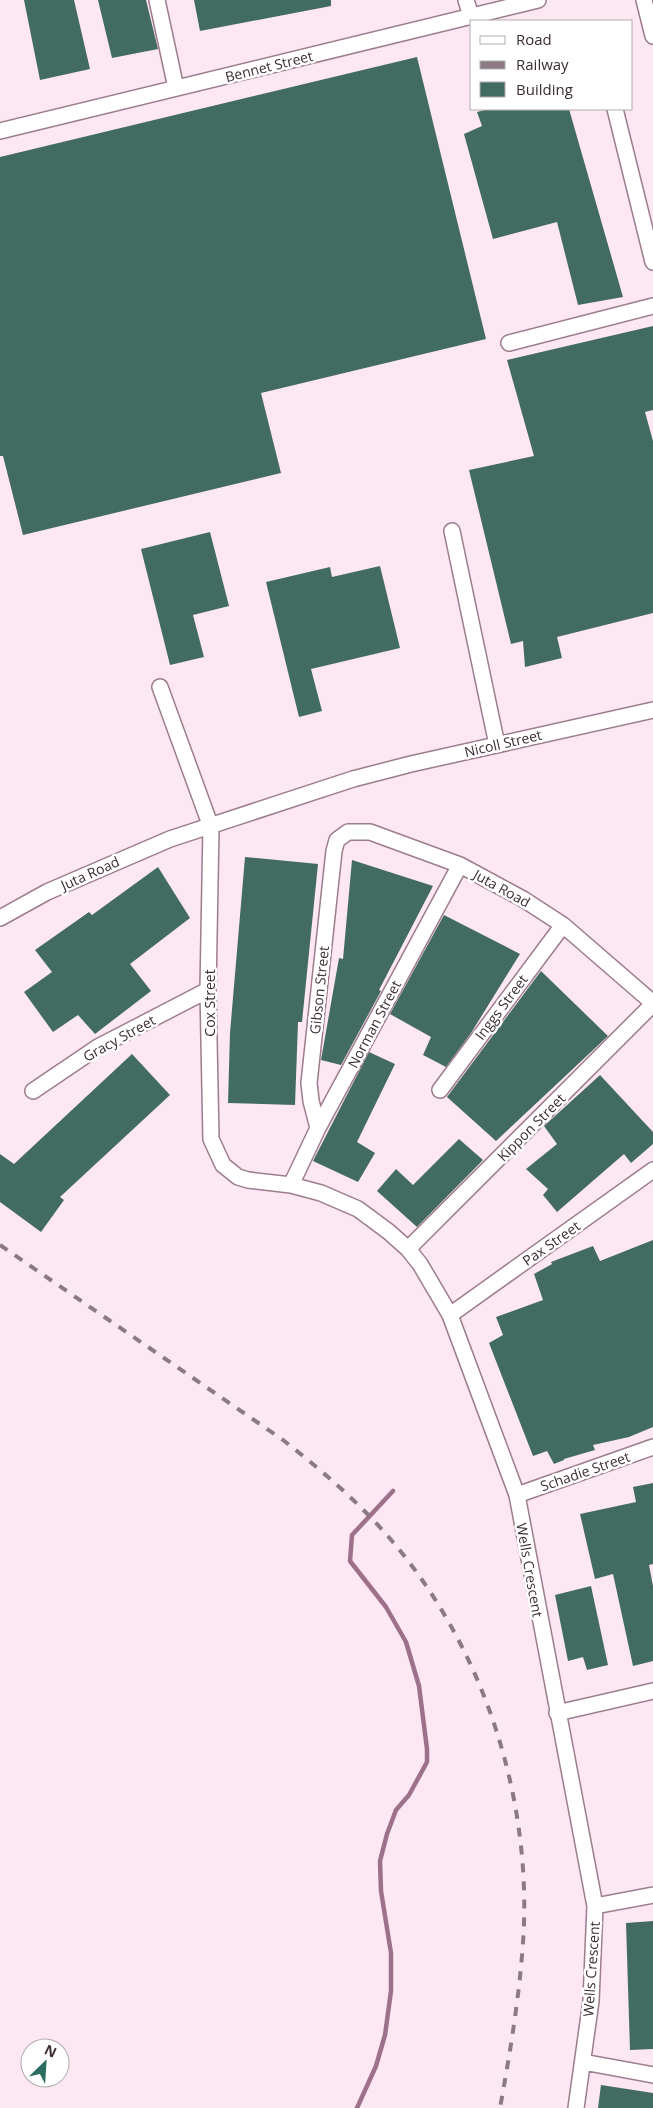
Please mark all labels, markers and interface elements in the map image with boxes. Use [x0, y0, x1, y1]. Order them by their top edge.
legend [470, 20, 633, 110]
text: Road [516, 29, 552, 49]
street label: Bennet Street [223, 46, 315, 86]
text: Railway [516, 54, 569, 74]
text: Building [516, 79, 573, 99]
street label: Nicoll Street [462, 725, 544, 761]
street label: Juta Road [56, 852, 122, 895]
street label: Juta Road [468, 864, 534, 911]
street label: Gibson Street [305, 945, 333, 1035]
street label: Cox Street [200, 969, 219, 1037]
street label: Inggs Street [470, 970, 532, 1044]
street label: Norman Street [343, 977, 405, 1071]
street label: Gracy Street [79, 1010, 159, 1066]
street label: Kippon Street [493, 1089, 569, 1165]
street label: Pax Street [518, 1216, 584, 1270]
street label: Schadie Street [538, 1447, 632, 1495]
street label: Wells Crescent [512, 1521, 548, 1619]
street label: Wells Crescent [578, 1921, 604, 2017]
north arrow [20, 2038, 70, 2088]
text: N [42, 2040, 60, 2062]

